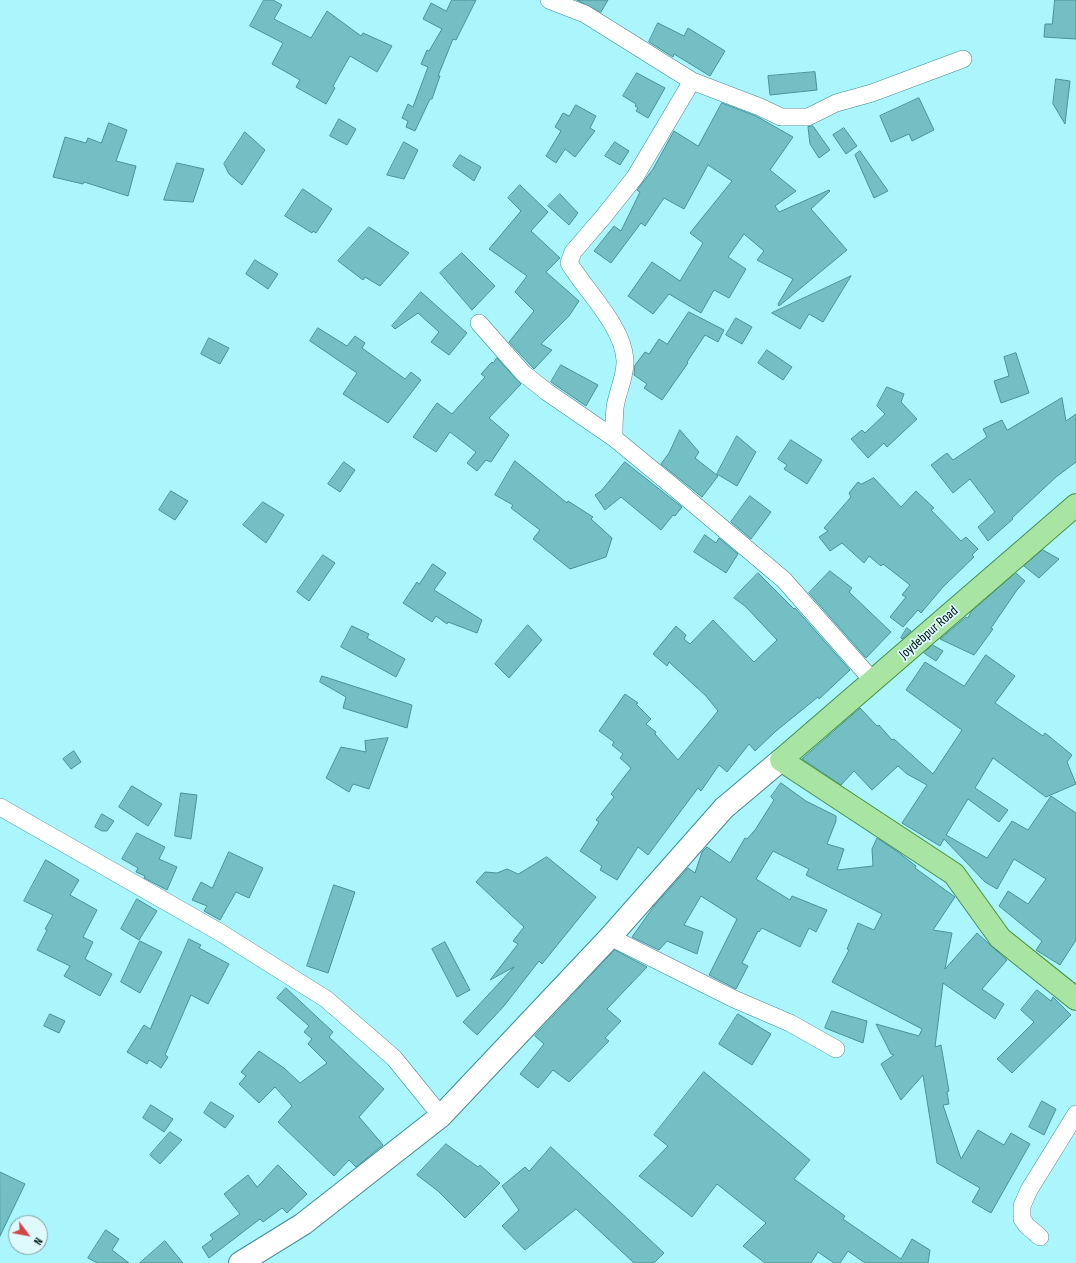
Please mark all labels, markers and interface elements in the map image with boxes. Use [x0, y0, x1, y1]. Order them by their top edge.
street label: Joydebpur Road [896, 603, 962, 663]
north arrow [8, 1215, 48, 1255]
text: N [31, 1235, 45, 1247]

